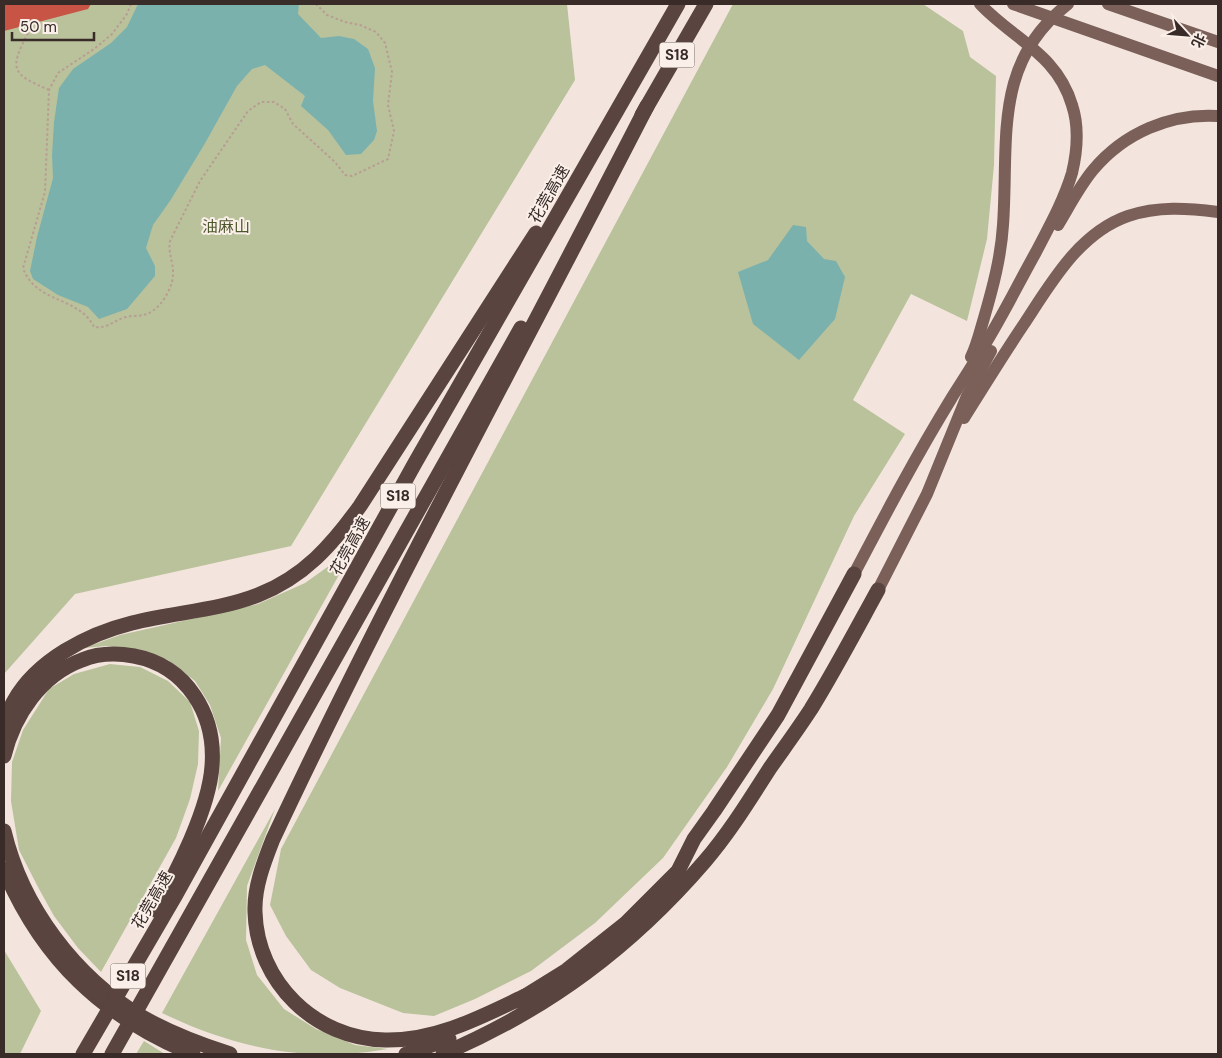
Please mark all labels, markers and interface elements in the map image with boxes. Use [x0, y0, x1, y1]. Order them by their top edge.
scale bar [12, 10, 95, 42]
north arrow [1162, 10, 1212, 60]
text: 50 m [20, 17, 57, 37]
text: 北 [1188, 30, 1210, 51]
road number: S18 [660, 42, 694, 68]
street label: 花莞高速 [524, 161, 574, 227]
park label: 油麻山 [202, 216, 250, 237]
road number: S18 [380, 484, 416, 508]
street label: 花莞高速 [325, 513, 375, 579]
street label: 花莞高速 [127, 867, 177, 933]
road number: S18 [110, 964, 146, 988]

